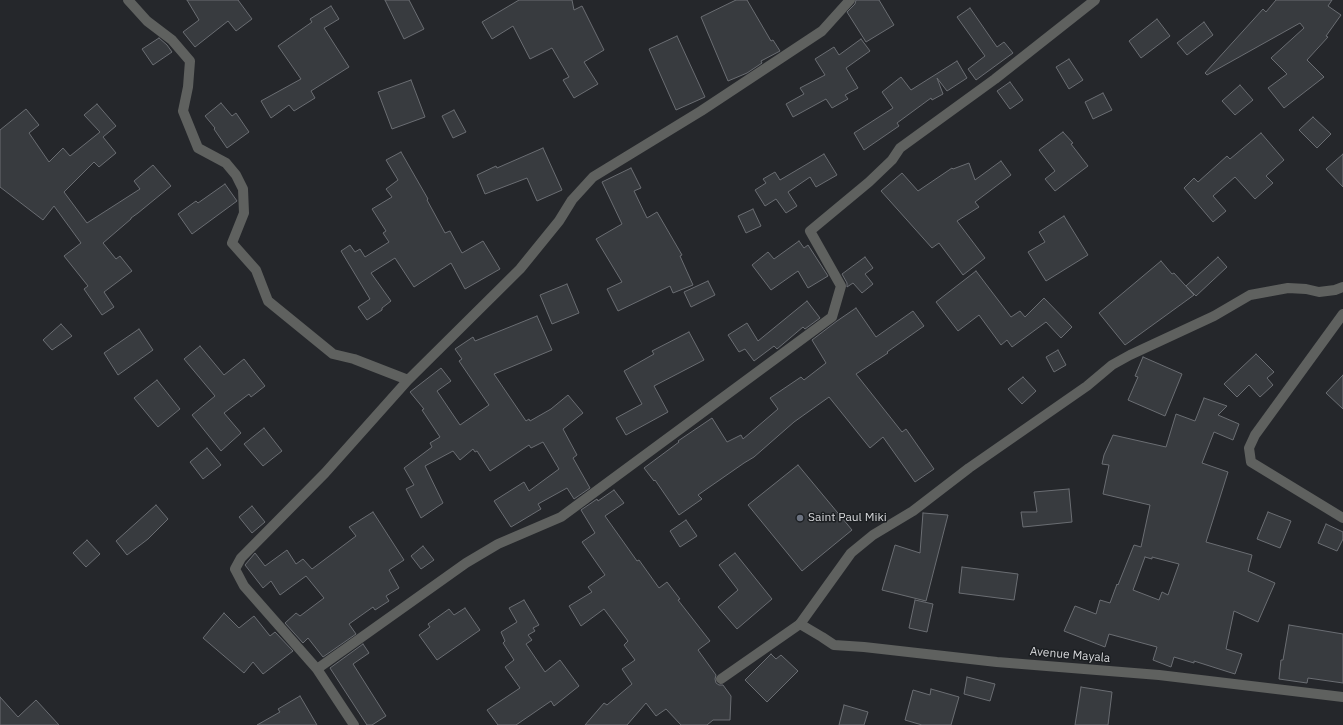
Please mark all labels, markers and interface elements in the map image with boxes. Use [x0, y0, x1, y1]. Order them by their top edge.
place label: Saint Paul Miki [808, 511, 887, 525]
marker: Saint Paul Miki [795, 513, 805, 523]
street label: Avenue Mayala [1029, 644, 1111, 666]

